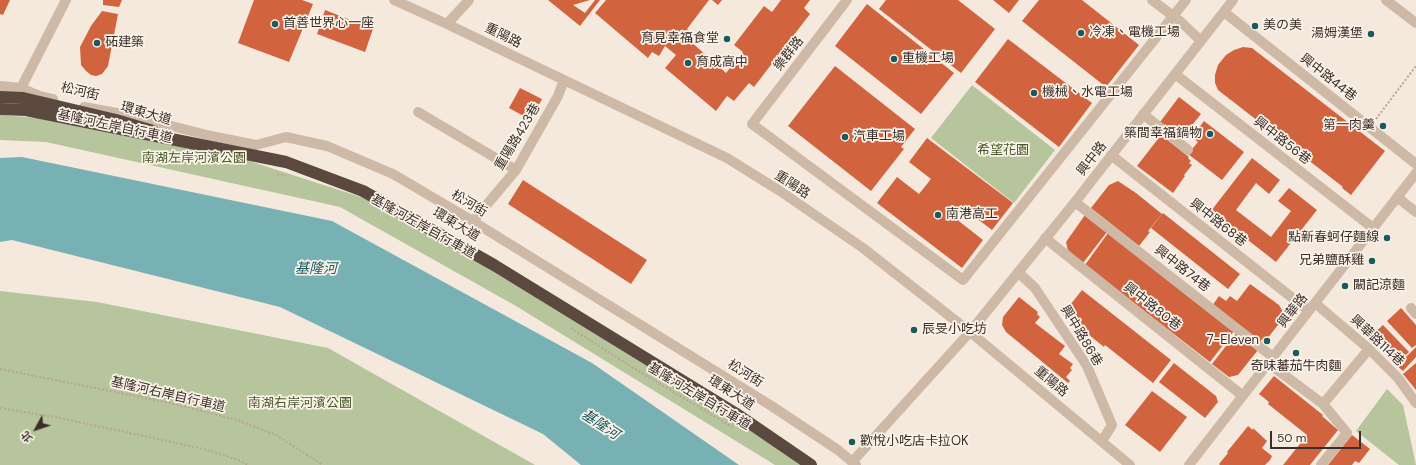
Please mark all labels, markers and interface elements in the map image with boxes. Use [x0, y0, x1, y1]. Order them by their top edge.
place label: 首善世界心一座 [283, 16, 374, 32]
place label: 美の美 [1263, 18, 1302, 34]
marker: 首善世界心一座 [270, 19, 280, 29]
street label: 重陽路 [482, 20, 524, 52]
marker: 美の美 [1250, 21, 1260, 31]
place label: 冷凍、電機工場 [1089, 25, 1180, 41]
place label: 湯姆漢堡 [1311, 26, 1363, 42]
marker: 冷凍、電機工場 [1076, 28, 1086, 38]
marker: 湯姆漢堡 [1366, 29, 1376, 39]
place label: 育見幸福食堂 [641, 31, 719, 47]
marker: 育見幸福食堂 [722, 34, 732, 44]
street label: 樂群路 [771, 34, 807, 74]
place label: 砳建築 [105, 35, 144, 51]
marker: 砳建築 [92, 38, 102, 48]
place label: 重機工場 [902, 51, 954, 67]
street label: 興中路44巷 [1296, 51, 1360, 105]
marker: 重機工場 [889, 54, 899, 64]
place label: 育成高中 [696, 55, 748, 71]
marker: 育成高中 [683, 58, 693, 68]
street label: 松河街 [59, 80, 101, 104]
place label: 機械、水電工場 [1042, 85, 1133, 101]
marker: 機械、水電工場 [1029, 88, 1039, 98]
street label: 環東大道 [119, 99, 173, 129]
street label: 重陽路423巷 [492, 101, 544, 173]
street label: 基隆河左岸自行車道 [56, 107, 174, 147]
street label: 興中路56巷 [1250, 114, 1314, 168]
place label: 第一肉羹 [1323, 118, 1375, 134]
marker: 第一肉羹 [1378, 121, 1388, 131]
place label: 築間幸福鍋物 [1124, 126, 1202, 142]
place label: 汽車工場 [853, 129, 905, 145]
marker: 築間幸福鍋物 [1205, 129, 1215, 139]
marker: 汽車工場 [840, 132, 850, 142]
street label: 興中路 [1074, 139, 1110, 179]
park label: 希望花園 [977, 143, 1029, 159]
park label: 南湖左岸河濱公園 [142, 151, 246, 167]
street label: 重陽路 [771, 168, 813, 202]
street label: 松河街 [448, 187, 490, 221]
street label: 基隆河左岸自行車道 [368, 192, 478, 262]
street label: 興中路68巷 [1186, 196, 1250, 250]
street label: 環東大道 [430, 205, 482, 245]
place label: 南港高工 [946, 207, 998, 223]
marker: 南港高工 [933, 210, 943, 220]
place label: 點新春蚵仔麵線 [1288, 230, 1379, 246]
marker: 點新春蚵仔麵線 [1382, 233, 1392, 243]
street label: 興中路74巷 [1151, 243, 1213, 295]
place label: 兄弟鹽酥雞 [1299, 253, 1364, 269]
marker: 兄弟鹽酥雞 [1367, 256, 1377, 266]
water label: 基隆河 [295, 261, 337, 277]
place label: 闞記涼麵 [1353, 278, 1405, 294]
street label: 興中路80巷 [1120, 280, 1184, 334]
marker: 闞記涼麵 [1340, 281, 1350, 291]
street label: 興華路 [1275, 291, 1311, 331]
street label: 興中路86巷 [1057, 303, 1105, 369]
street label: 興華路114巷 [1347, 312, 1407, 370]
place label: 辰旻小吃坊 [922, 322, 987, 338]
marker: 辰旻小吃坊 [909, 325, 919, 335]
place label: 7-Eleven [1207, 333, 1259, 349]
marker: 7-Eleven [1262, 336, 1272, 346]
marker: 奇味蕃茄牛肉麵 [1291, 348, 1301, 358]
street label: 松河街 [724, 357, 766, 391]
place label: 奇味蕃茄牛肉麵 [1251, 359, 1341, 375]
street label: 基隆河左岸自行車道 [645, 360, 753, 434]
street label: 重陽路 [1031, 363, 1071, 401]
street label: 環東大道 [705, 372, 757, 414]
street label: 基隆河右岸自行車道 [109, 374, 227, 416]
park label: 南湖右岸河濱公園 [248, 396, 352, 412]
water label: 基隆河 [578, 407, 622, 443]
north arrow [16, 409, 56, 449]
scale bar [1272, 423, 1363, 449]
text: 北 [18, 428, 36, 445]
text: 50 m [1277, 430, 1306, 446]
place label: 歡悅小吃店卡拉OK [860, 434, 969, 450]
marker: 歡悅小吃店卡拉OK [847, 437, 857, 447]

